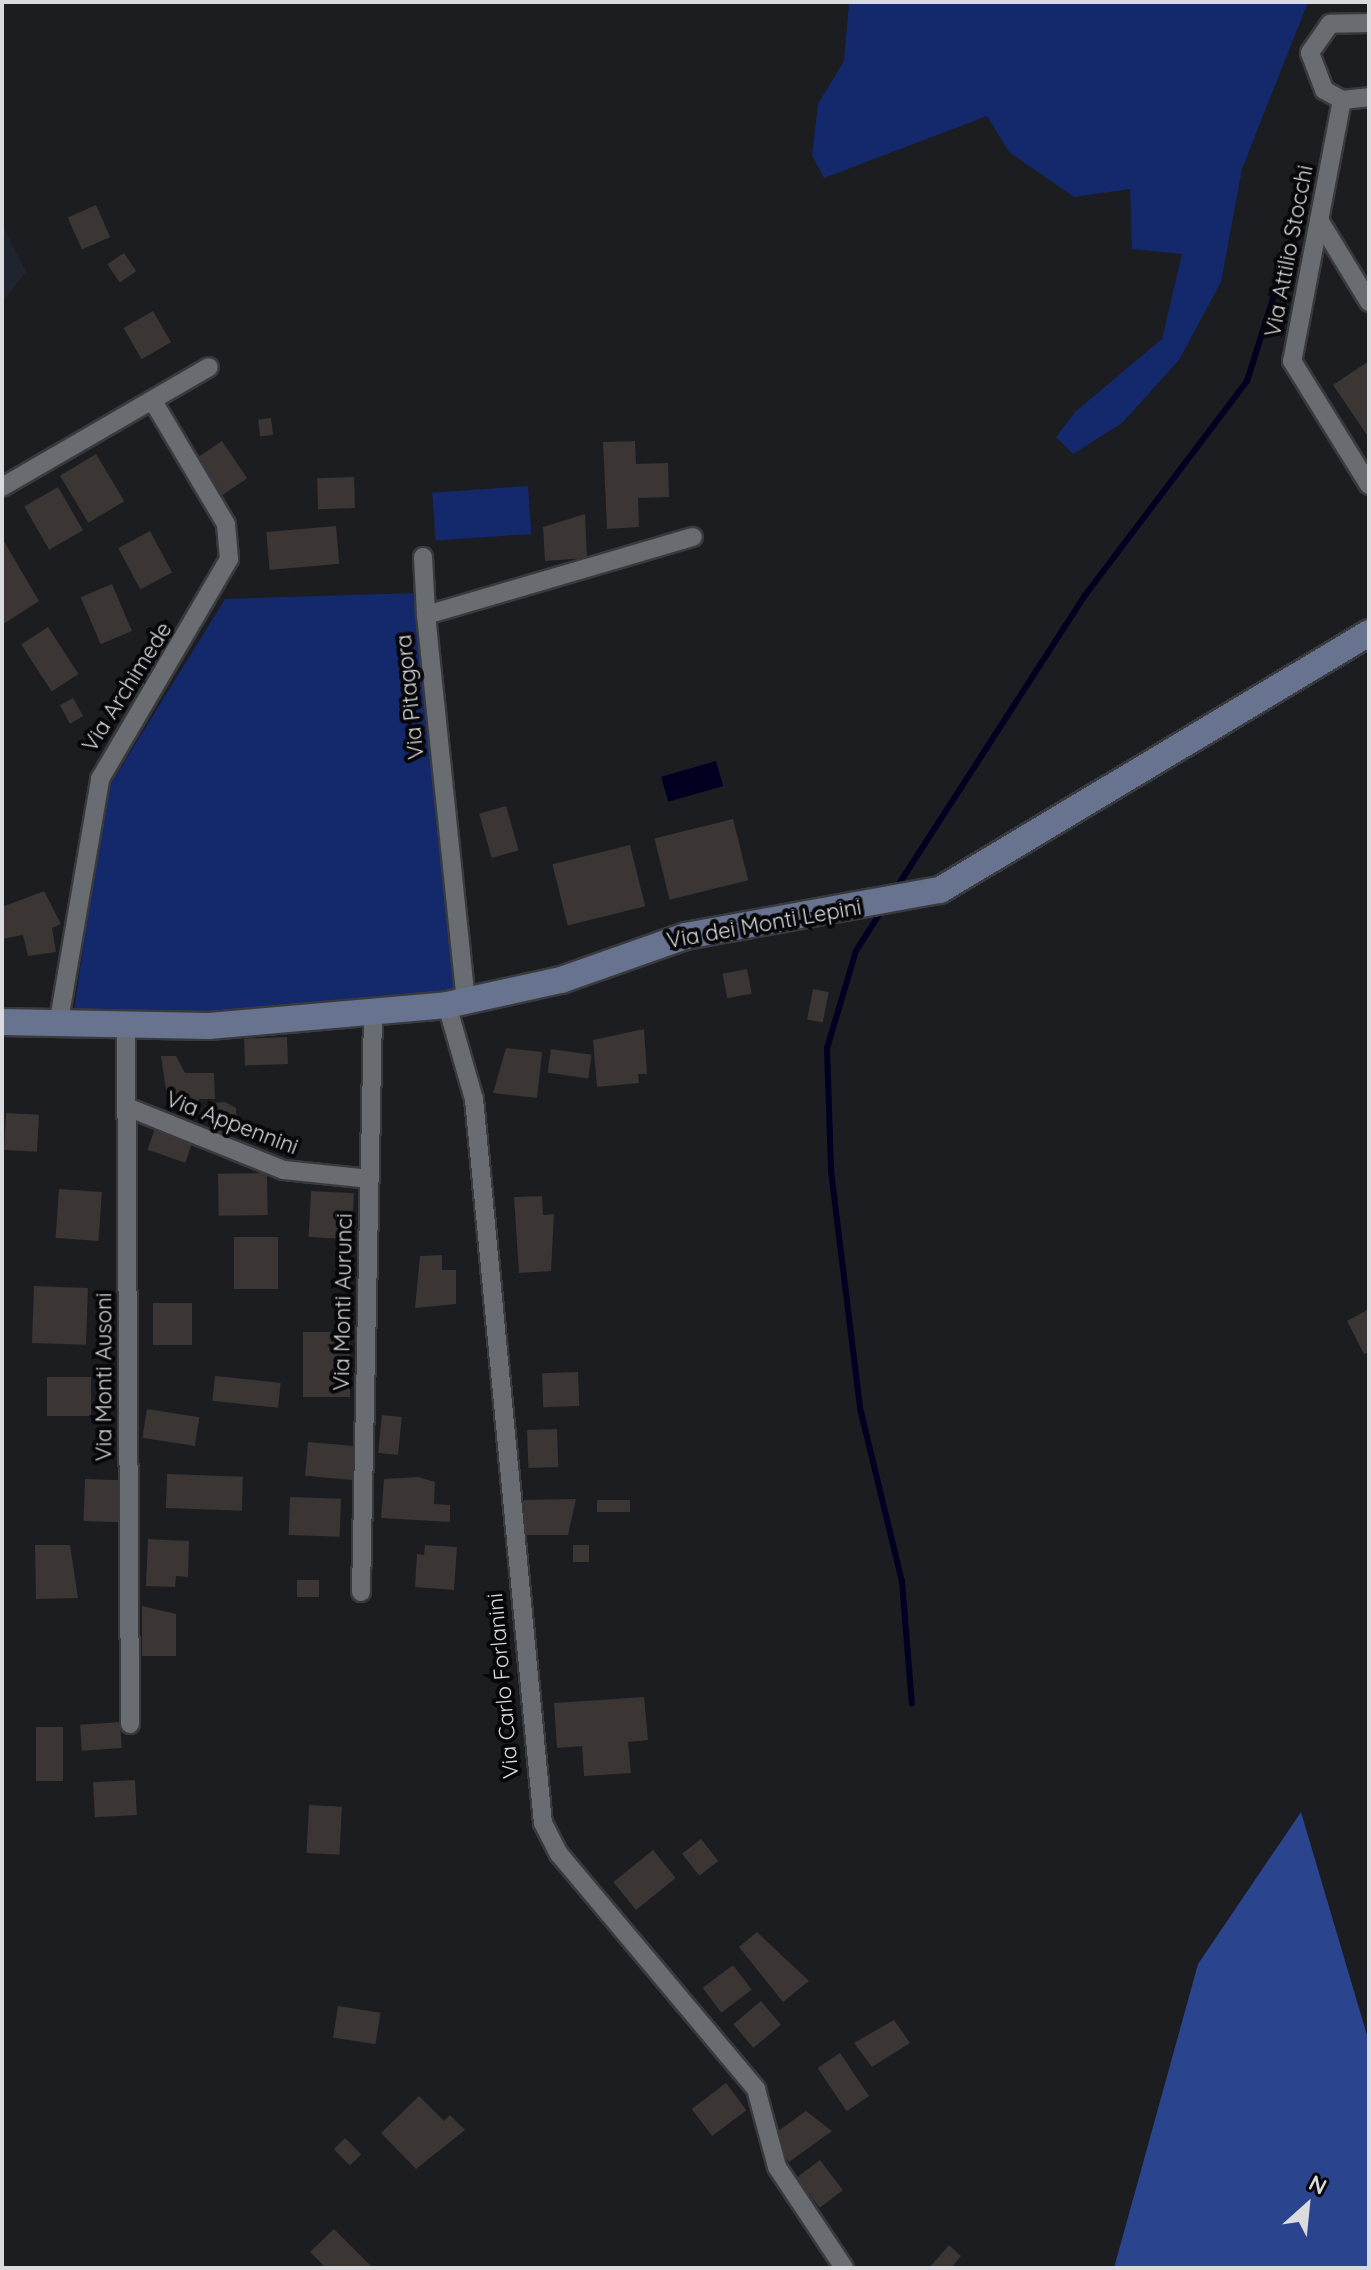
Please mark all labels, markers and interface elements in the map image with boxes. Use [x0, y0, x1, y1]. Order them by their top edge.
street label: Via Attilio Stocchi [1259, 163, 1319, 339]
street label: Via Archimede [77, 617, 177, 757]
street label: Via Pitagora [390, 633, 430, 761]
street label: Via dei Monti Lepini [665, 894, 863, 954]
street label: Via Appennini [162, 1086, 302, 1160]
street label: Via Monti Aurunci [328, 1213, 358, 1391]
street label: Via Monti Ausoni [91, 1293, 117, 1461]
street label: Via Carlo Forlanini [482, 1592, 524, 1780]
north arrow [1267, 2166, 1347, 2246]
text: N [1304, 2168, 1331, 2201]

